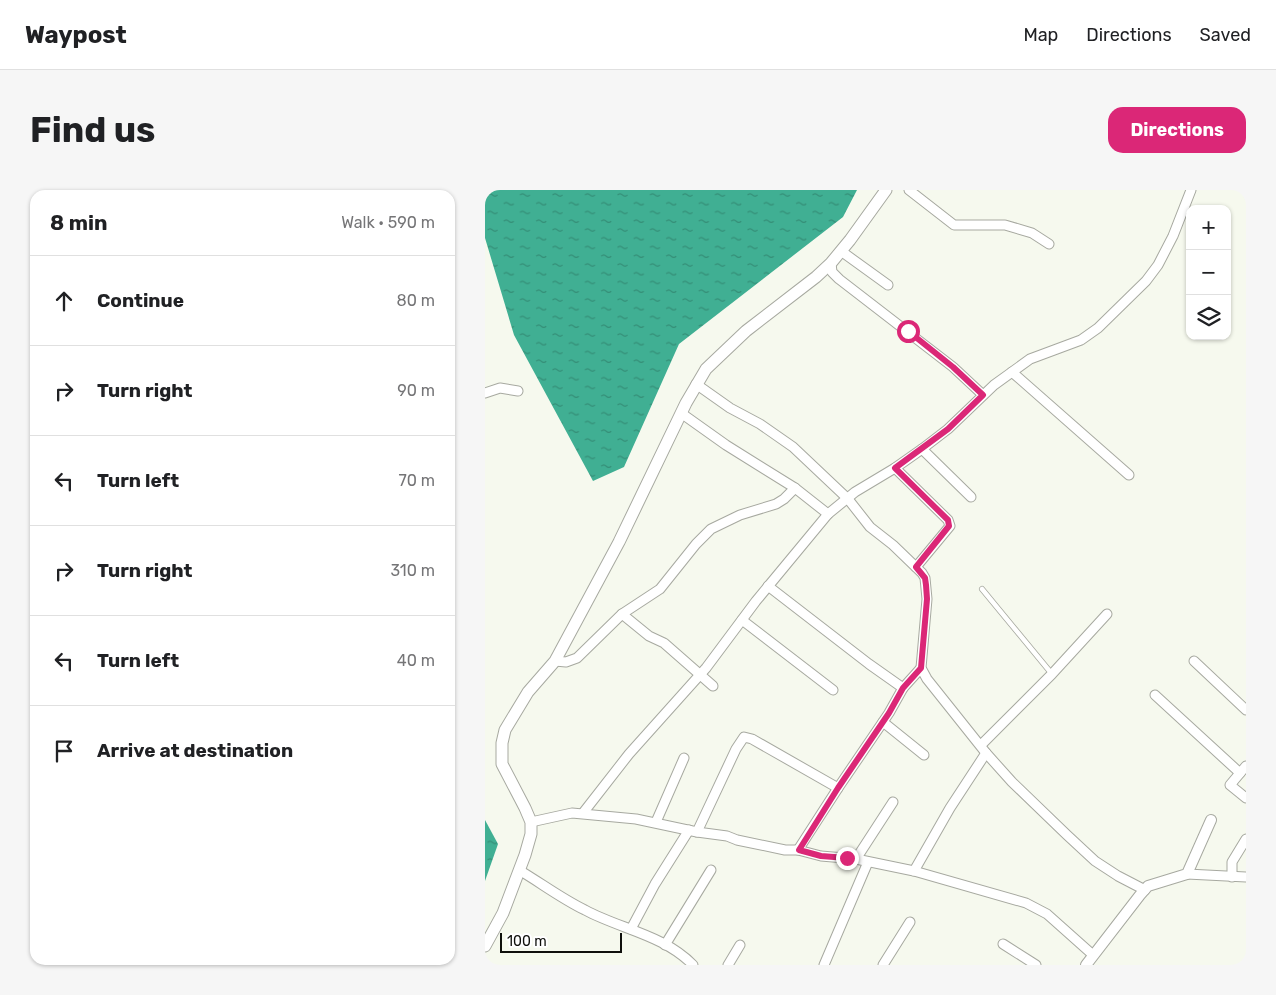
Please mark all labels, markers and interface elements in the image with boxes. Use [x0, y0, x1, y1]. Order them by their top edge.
text: Waypost [25, 21, 127, 49]
text: Map [1023, 24, 1058, 46]
text: Directions [1086, 24, 1172, 46]
text: Saved [1200, 24, 1251, 46]
button: Directions [1108, 107, 1246, 153]
text: Find us [30, 109, 155, 151]
map controls [1186, 205, 1231, 340]
button: + [1186, 205, 1231, 250]
text: 8 min [50, 210, 107, 235]
text: Walk · 590 m [341, 213, 435, 232]
button: − [1186, 250, 1231, 295]
icon: ahead [50, 287, 78, 315]
text: Continue [97, 289, 184, 312]
text: 80 m [397, 291, 435, 310]
button: layers [1186, 295, 1231, 340]
route start [897, 320, 920, 343]
icon: right [50, 377, 78, 405]
text: Turn right [97, 379, 192, 402]
text: 90 m [397, 381, 435, 400]
icon: left [50, 467, 78, 495]
text: Turn left [97, 469, 179, 492]
text: 70 m [398, 471, 435, 490]
icon: right [50, 557, 78, 585]
text: Turn right [97, 559, 192, 582]
text: 310 m [391, 561, 435, 580]
icon: left [50, 647, 78, 675]
text: Turn left [97, 649, 179, 672]
text: 40 m [397, 651, 435, 670]
icon: arrive [50, 737, 78, 765]
text: Arrive at destination [97, 739, 293, 762]
route end [836, 847, 859, 870]
scale bar [500, 930, 623, 953]
text: 100 m [507, 933, 547, 950]

